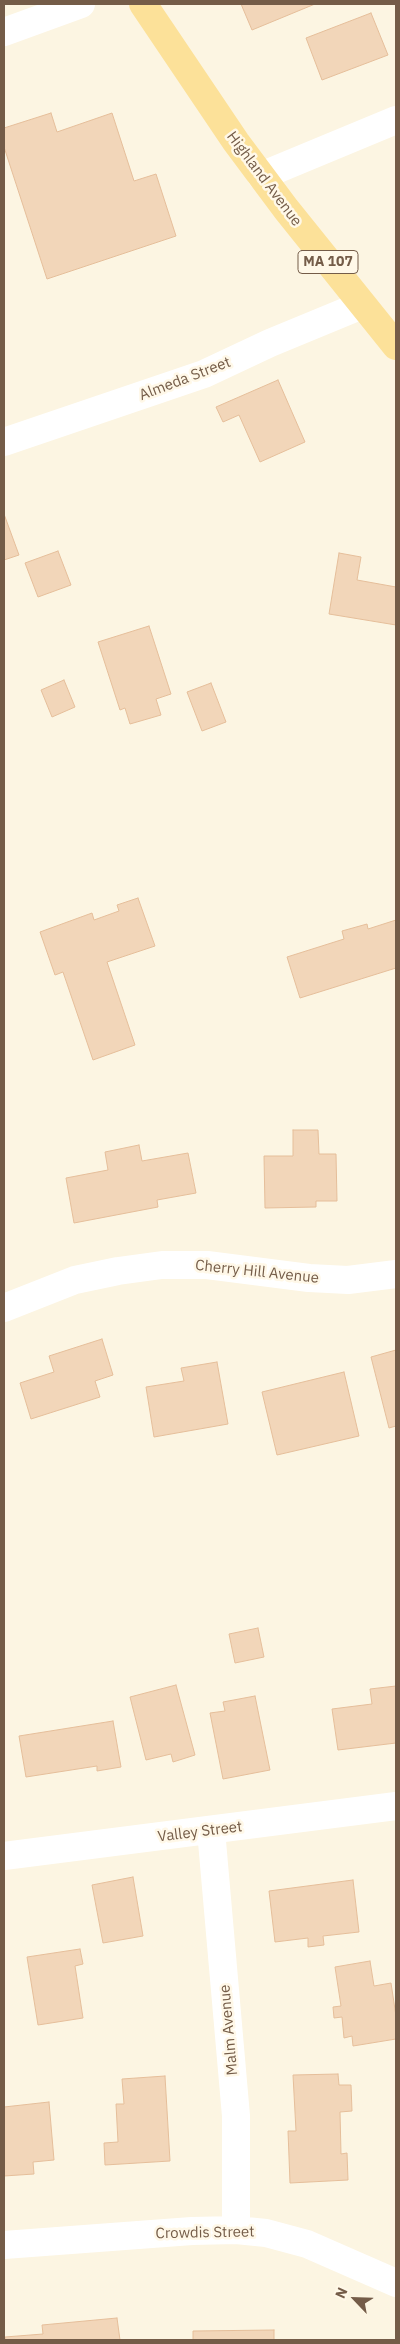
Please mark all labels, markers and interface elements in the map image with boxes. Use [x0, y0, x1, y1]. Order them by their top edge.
street label: Highland Avenue [223, 128, 305, 230]
road number: MA 107 [298, 250, 358, 274]
street label: Almeda Street [137, 353, 233, 405]
street label: Cherry Hill Avenue [194, 1257, 320, 1287]
street label: Valley Street [157, 1818, 243, 1846]
street label: Malm Avenue [216, 1984, 242, 2076]
street label: Crowdis Street [155, 2223, 255, 2243]
north arrow [330, 2274, 380, 2324]
text: N [331, 2285, 352, 2301]

